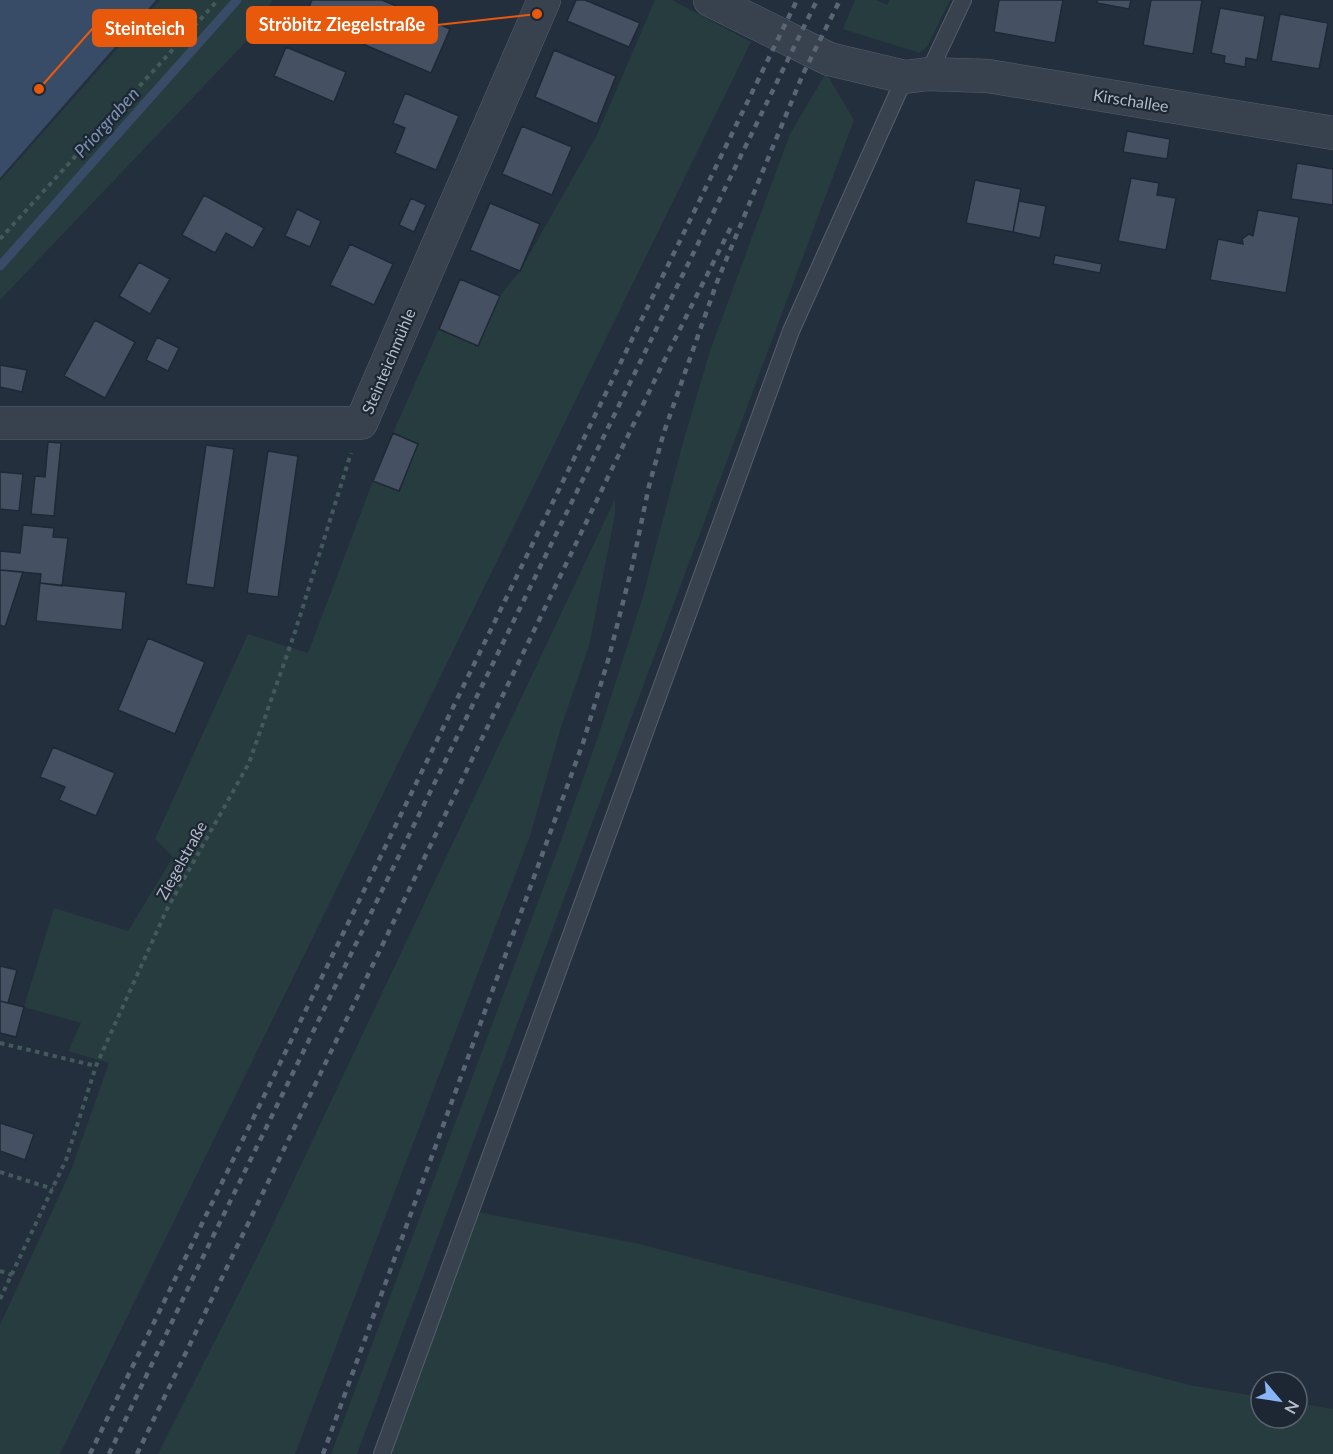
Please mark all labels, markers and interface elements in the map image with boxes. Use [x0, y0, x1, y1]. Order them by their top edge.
callout: Ströbitz Ziegelstraße [247, 7, 437, 43]
callout: Steinteich [93, 10, 196, 46]
text: Ströbitz Ziegelstraße [259, 13, 426, 35]
text: Steinteich [105, 17, 185, 39]
water label: Priorgraben [69, 82, 143, 162]
street label: Kirschallee [1092, 85, 1170, 115]
street label: Steinteichmühle [357, 305, 419, 417]
street label: Ziegelstraße [152, 818, 210, 902]
north arrow [1249, 1370, 1309, 1430]
text: N [1281, 1398, 1304, 1418]

